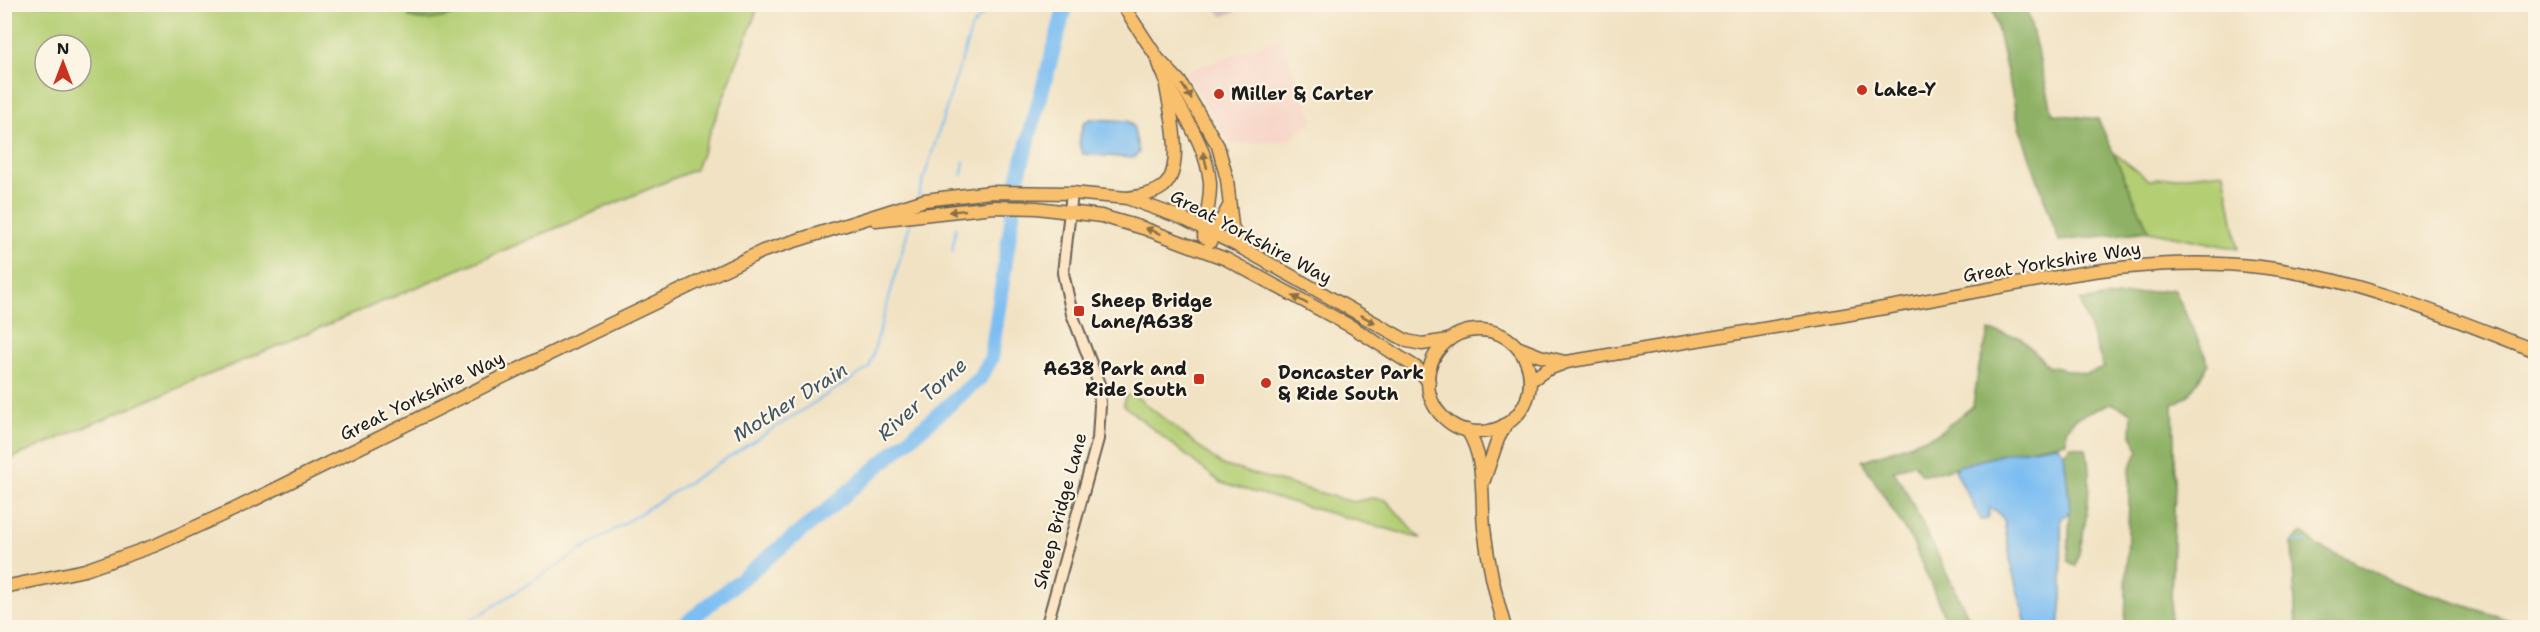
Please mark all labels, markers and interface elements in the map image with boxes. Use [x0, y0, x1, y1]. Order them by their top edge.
north arrow [33, 33, 93, 93]
text: N [57, 38, 69, 59]
place label: Lake-Y [1874, 78, 1936, 102]
place label: Miller & Carter [1231, 82, 1374, 106]
marker: Lake-Y [1855, 83, 1869, 97]
one-way arrow [1181, 84, 1193, 100]
marker: Miller & Carter [1212, 87, 1226, 101]
one-way arrow [1199, 151, 1209, 169]
street label: Great Yorkshire Way [1166, 184, 1336, 290]
one-way arrow [947, 206, 966, 216]
one-way arrow [1143, 226, 1161, 236]
street label: Great Yorkshire Way [1961, 236, 2143, 288]
place label: Sheep Bridge Lane/A638 [1091, 289, 1213, 334]
one-way arrow [1291, 295, 1308, 305]
marker: Sheep Bridge Lane/A638 [1072, 304, 1086, 318]
one-way arrow [1360, 314, 1377, 324]
street label: Great Yorkshire Way [336, 346, 508, 446]
water label: River Torne [872, 352, 972, 446]
water label: Mother Drain [728, 356, 852, 448]
place label: A638 Park and Ride South [1043, 357, 1187, 402]
place label: Doncaster Park & Ride South [1278, 361, 1424, 406]
marker: A638 Park and Ride South [1192, 372, 1206, 386]
marker: Doncaster Park & Ride South [1259, 376, 1273, 390]
street label: Sheep Bridge Lane [1028, 430, 1092, 592]

